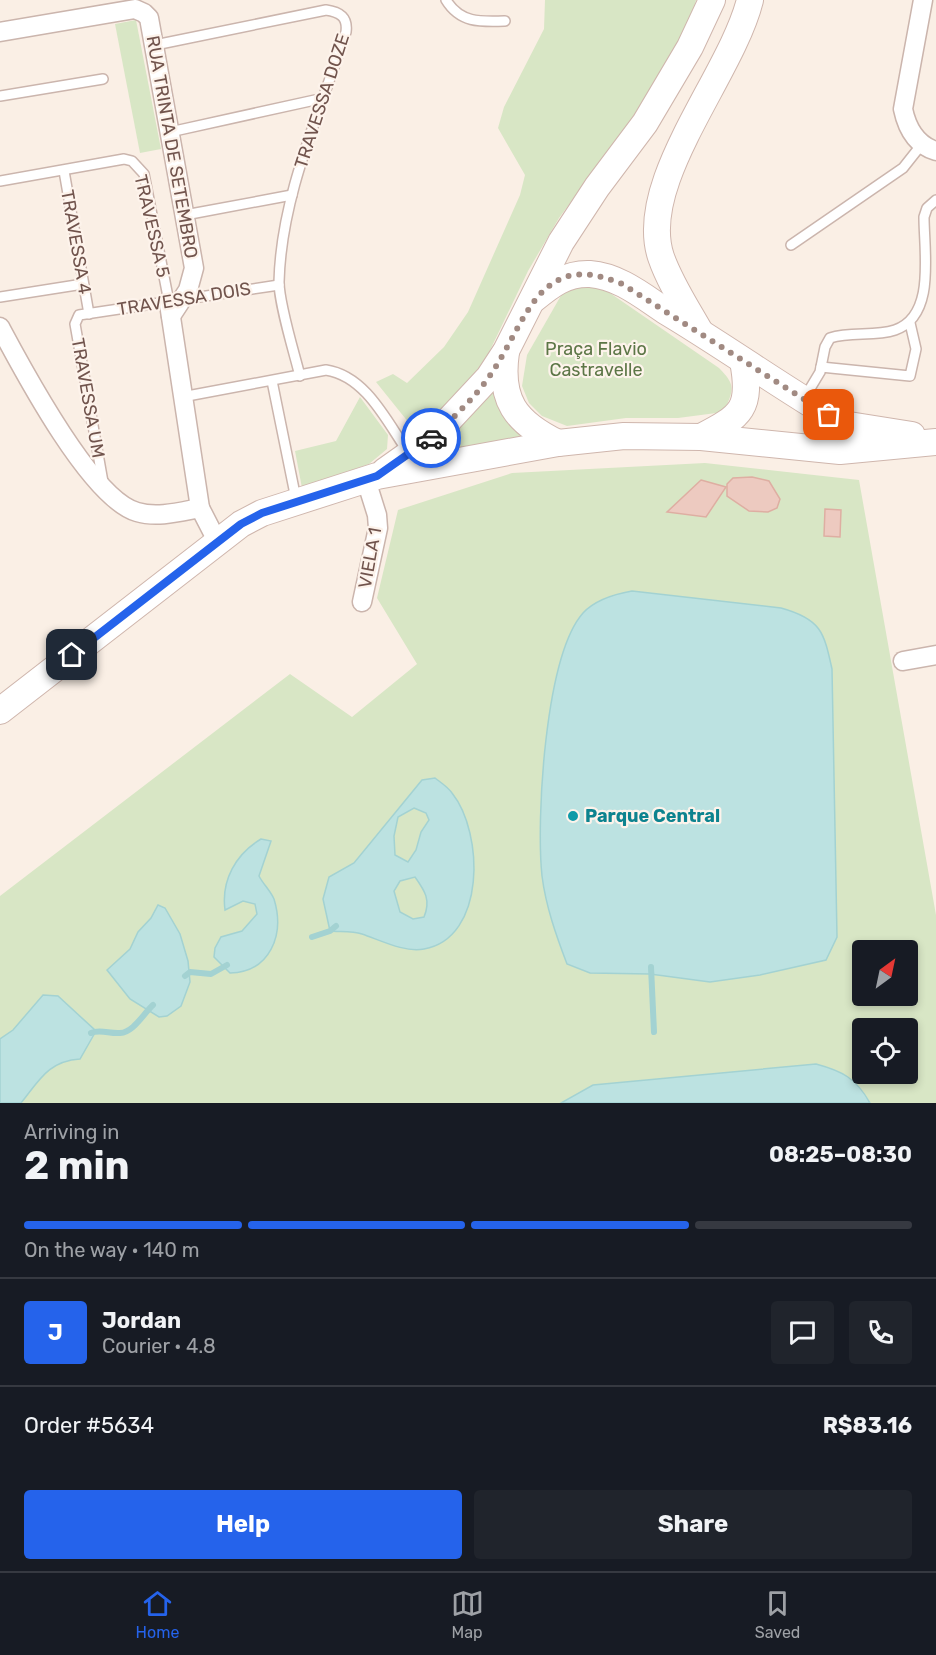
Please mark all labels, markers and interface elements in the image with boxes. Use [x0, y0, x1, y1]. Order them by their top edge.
street label: TRAVESSA DOZE [290, 31, 354, 171]
street label: RUA TRINTA DE SETEMBRO [142, 34, 202, 260]
street label: TRAVESSA 5 [129, 172, 175, 280]
street label: TRAVESSA 4 [56, 188, 96, 296]
street label: TRAVESSA DOIS [116, 278, 252, 320]
street label: TRAVESSA UM [67, 336, 109, 460]
park label: Praça Flavio Castravelle [545, 338, 647, 381]
pin [803, 389, 854, 440]
icon: bag [812, 398, 845, 431]
courier [401, 408, 461, 468]
icon: car [415, 422, 448, 455]
street label: VIELA 1 [354, 526, 386, 590]
pin [46, 629, 97, 680]
icon: home [55, 638, 88, 671]
place label: Parque Central [585, 805, 720, 827]
marker: Parque Central [566, 809, 580, 823]
north arrow [852, 940, 918, 1006]
map controls [852, 940, 918, 1084]
button: locate [852, 1018, 918, 1084]
text: Arriving in [24, 1120, 119, 1144]
text: 08:25–08:30 [769, 1141, 912, 1168]
text: 2 min [24, 1143, 130, 1189]
text: On the way · 140 m [24, 1238, 200, 1262]
button: chat [771, 1301, 834, 1364]
button: phone [849, 1301, 912, 1364]
text: Jordan [102, 1307, 181, 1334]
text: J [48, 1319, 63, 1346]
text: Courier · 4.8 [102, 1334, 216, 1358]
text: Order #5634 [24, 1412, 154, 1439]
text: R$83.16 [823, 1412, 912, 1439]
button: Help [24, 1490, 462, 1559]
button: Share [474, 1490, 912, 1559]
tab: Home [136, 1587, 179, 1642]
tab: Map [451, 1587, 484, 1642]
tab: Saved [755, 1587, 800, 1642]

